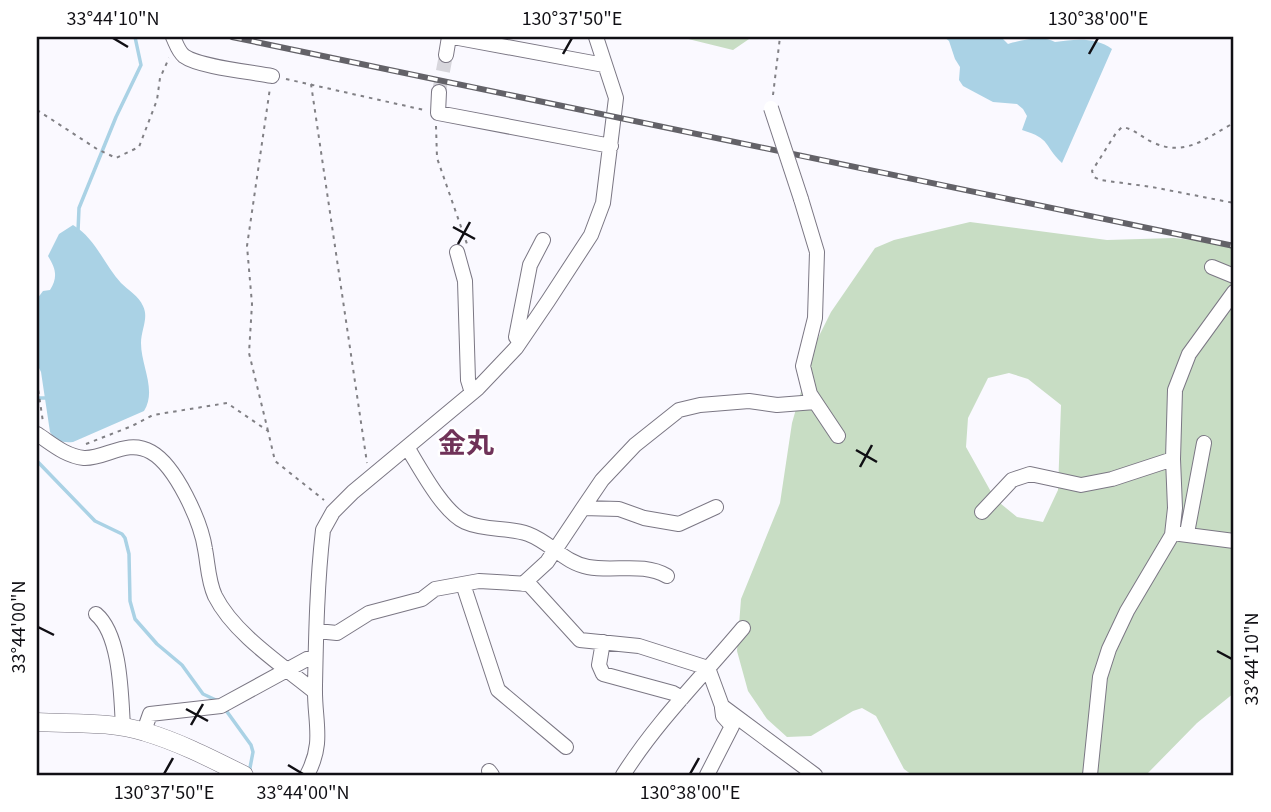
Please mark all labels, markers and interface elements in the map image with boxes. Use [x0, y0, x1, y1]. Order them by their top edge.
text: 33°44'10"N [66, 4, 160, 30]
text: 130°37'50"E [522, 4, 622, 30]
text: 130°38'00"E [1048, 4, 1148, 30]
district label: 金丸 [438, 421, 494, 461]
text: 33°44'00"N [4, 580, 30, 674]
text: 33°44'10"N [1237, 612, 1263, 706]
text: 130°37'50"E [114, 778, 214, 804]
text: 33°44'00"N [256, 778, 350, 804]
text: 130°38'00"E [640, 778, 740, 804]

